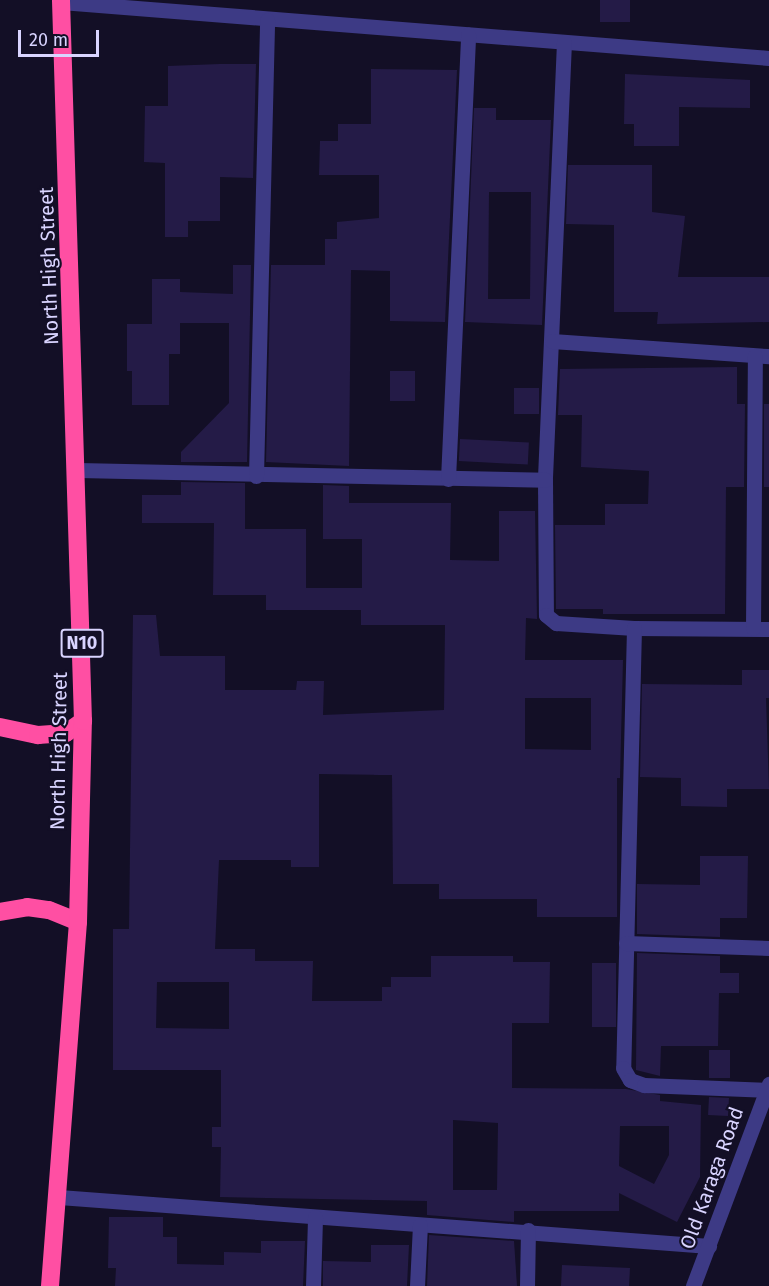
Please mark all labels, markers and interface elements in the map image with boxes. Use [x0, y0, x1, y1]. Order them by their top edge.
scale bar [21, 18, 102, 56]
text: 20 m [29, 29, 68, 51]
street label: North High Street [34, 187, 64, 345]
road number: N10 [60, 628, 104, 658]
street label: North High Street [46, 672, 72, 830]
street label: Old Karaga Road [675, 1104, 749, 1252]

